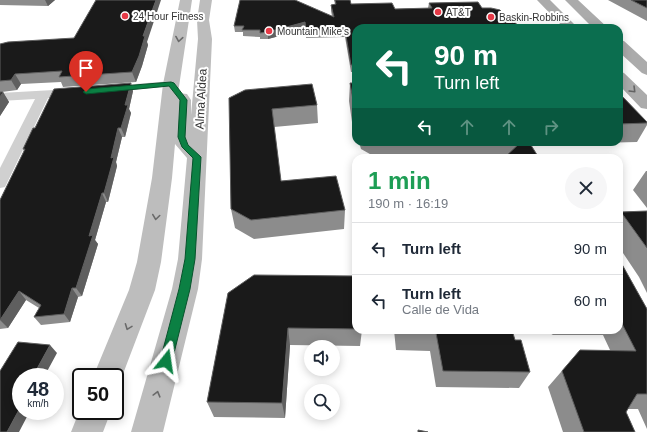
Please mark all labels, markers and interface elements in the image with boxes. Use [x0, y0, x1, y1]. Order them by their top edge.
marker: AT&T [433, 7, 443, 17]
place label: AT&T [446, 7, 471, 18]
marker: 24 Hour Fitness [120, 11, 130, 21]
place label: 24 Hour Fitness [133, 11, 204, 22]
marker: Baskin-Robbins [486, 12, 496, 22]
place label: Baskin-Robbins [499, 12, 569, 23]
marker: Mountain Mike's [264, 26, 274, 36]
place label: Mountain Mike's [277, 26, 349, 37]
one-way arrow [176, 35, 184, 42]
icon: left [368, 40, 420, 92]
text: 90 m [434, 40, 498, 71]
pin [69, 51, 103, 92]
icon: arrive [75, 57, 97, 79]
street label: Alma Aldea [192, 68, 210, 130]
text: Turn left [434, 73, 499, 93]
one-way arrow [628, 85, 636, 93]
icon: left [414, 116, 436, 138]
icon: ahead [456, 116, 478, 138]
icon: ahead [498, 116, 520, 138]
icon: right [540, 116, 562, 138]
text: 1 min [368, 167, 431, 194]
button: close [565, 167, 607, 209]
text: 190 m · 16:19 [368, 196, 448, 211]
one-way arrow [152, 214, 161, 220]
icon: left [368, 238, 390, 260]
text: Turn left [402, 240, 461, 257]
text: 90 m [574, 240, 607, 257]
text: Turn left [402, 285, 461, 302]
icon: left [368, 290, 390, 312]
text: 60 m [574, 292, 607, 309]
text: Calle de Vida [402, 302, 479, 317]
one-way arrow [124, 323, 132, 330]
position arrow [145, 340, 187, 382]
map controls [304, 340, 340, 420]
button: sound [304, 340, 340, 376]
speed limit sign: 50 [72, 368, 124, 420]
text: 48 [27, 378, 49, 400]
button: search [304, 384, 340, 420]
one-way arrow [153, 391, 161, 397]
text: km/h [27, 398, 49, 409]

